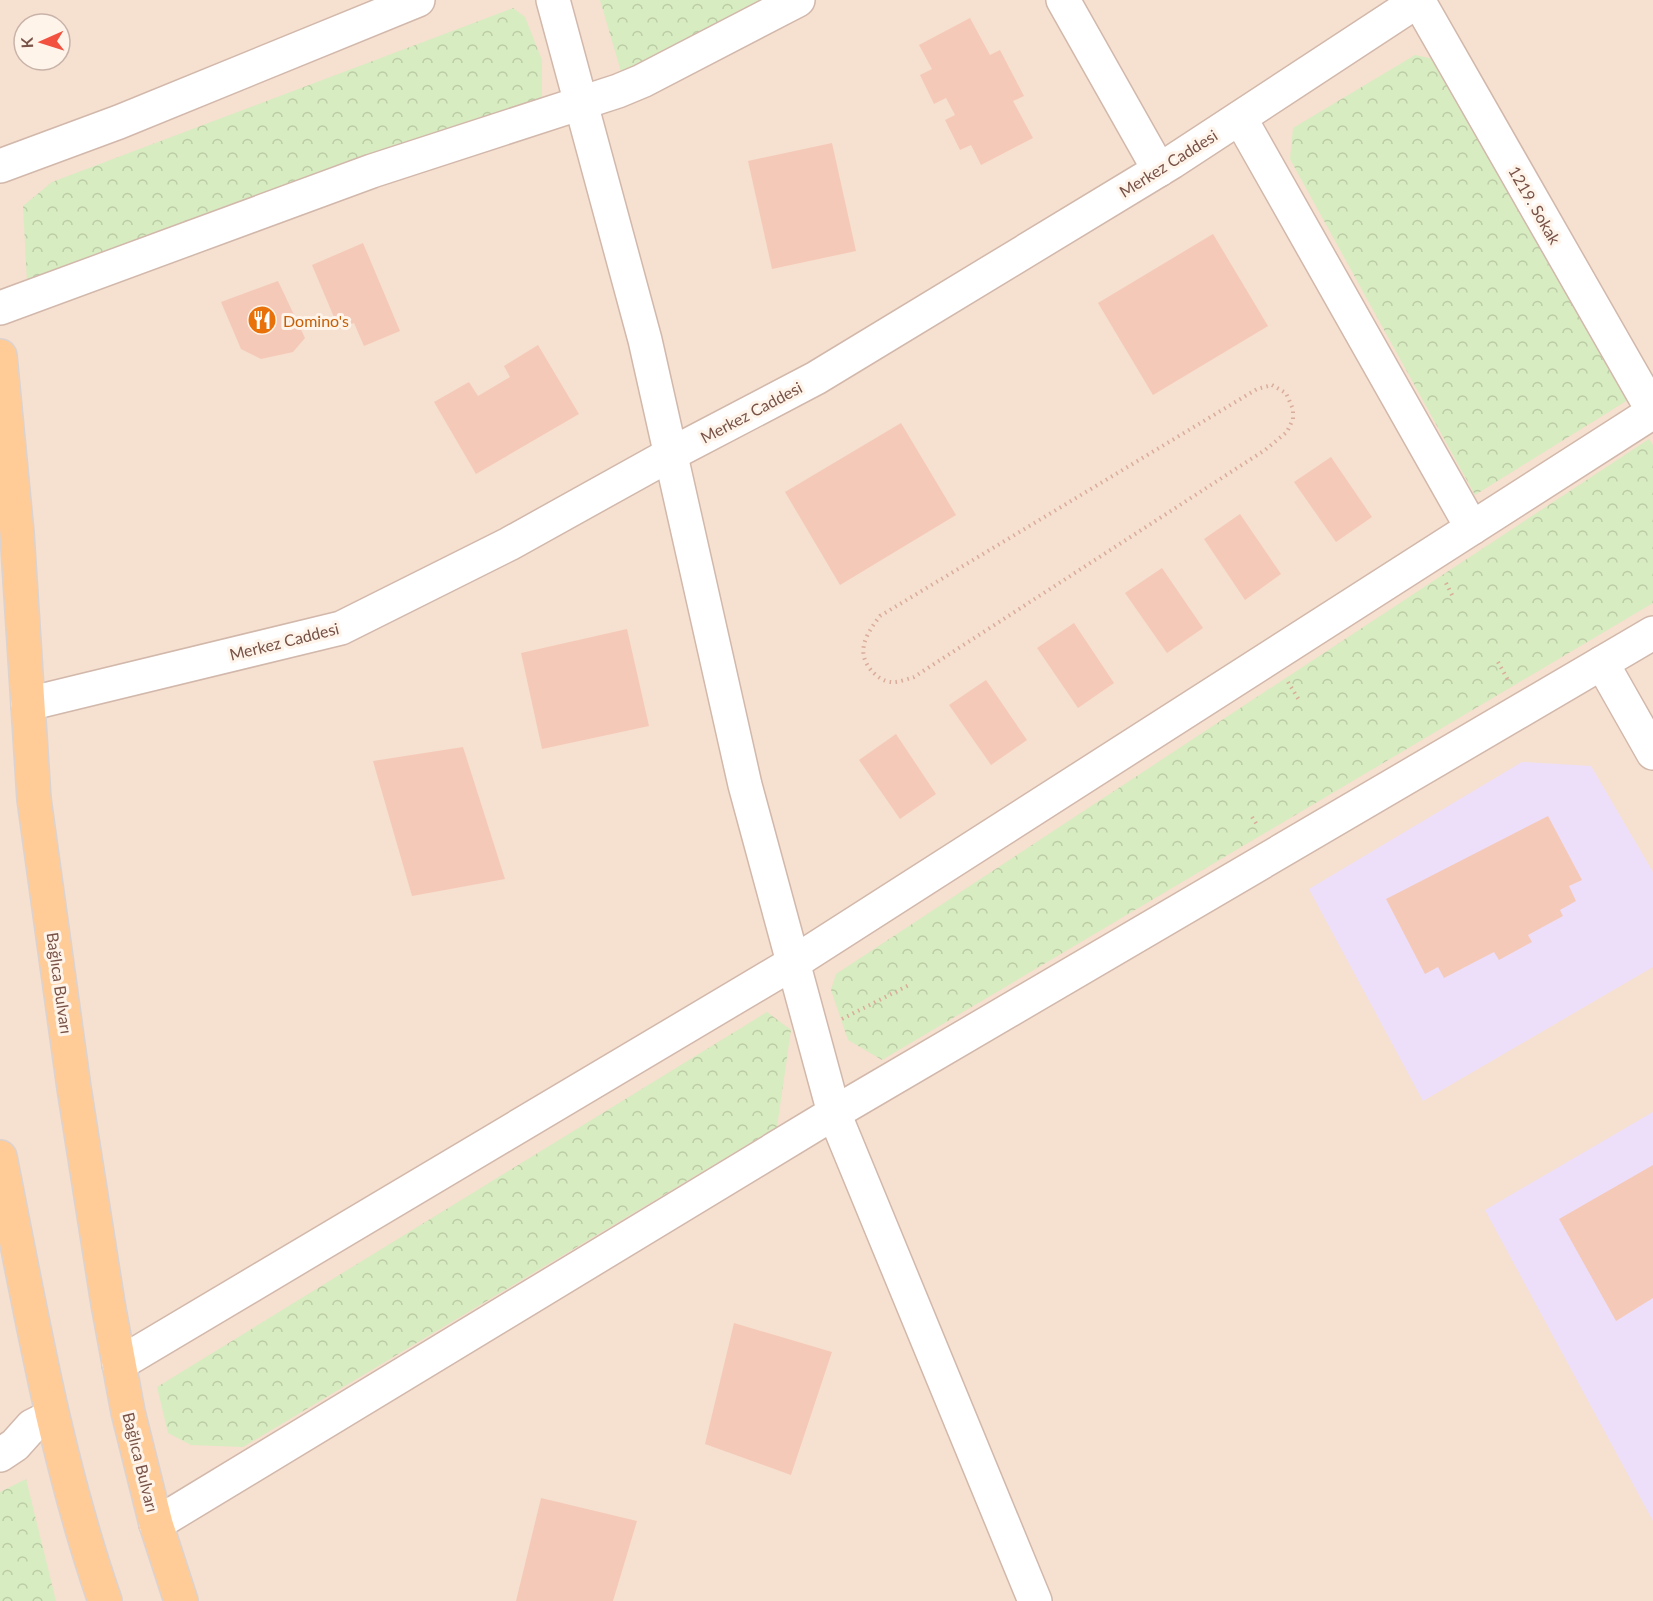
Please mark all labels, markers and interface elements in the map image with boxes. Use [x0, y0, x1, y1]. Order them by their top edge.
north arrow [12, 12, 72, 72]
text: K [17, 36, 36, 49]
street label: Merkez Caddesi [1115, 125, 1221, 201]
street label: 1219. Sokak [1505, 163, 1565, 248]
restaurant icon: Domino's [246, 304, 278, 336]
place label: Domino's [283, 311, 349, 330]
street label: Merkez Caddesi [697, 377, 805, 447]
street label: Merkez Caddesi [227, 618, 341, 664]
street label: Bağlıca Bulvarı [43, 931, 77, 1035]
street label: Bağlıca Bulvarı [119, 1410, 163, 1514]

